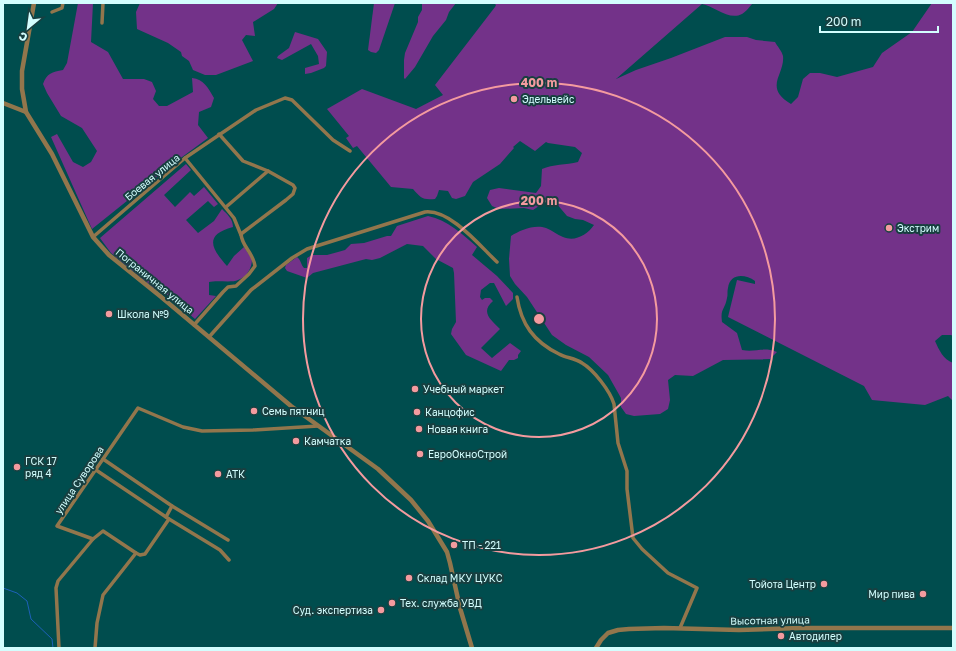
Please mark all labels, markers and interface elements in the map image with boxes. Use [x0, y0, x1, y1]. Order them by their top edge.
north arrow [8, 8, 48, 48]
scale bar [820, 8, 938, 34]
text: 200 m [826, 14, 861, 29]
text: С [16, 30, 29, 45]
text: 400 m [521, 75, 557, 90]
place label: Эдельвейс [522, 93, 575, 105]
marker: Эдельвейс [509, 94, 519, 104]
street label: Боевая улица [122, 151, 182, 203]
text: 200 m [521, 193, 557, 208]
place label: Экстрим [897, 222, 939, 234]
marker: Экстрим [884, 223, 894, 233]
street label: Пограничная улица [114, 246, 196, 316]
place label: Школа №9 [117, 308, 169, 320]
marker: Школа №9 [104, 309, 114, 319]
centre of rings [532, 312, 546, 326]
place label: Учебный маркет [423, 383, 504, 395]
marker: Учебный маркет [410, 384, 420, 394]
place label: Семь пятниц [262, 405, 325, 417]
marker: Семь пятниц [249, 406, 259, 416]
place label: Канцофис [425, 406, 475, 418]
marker: Канцофис [412, 407, 422, 417]
place label: Новая книга [427, 423, 488, 435]
marker: Новая книга [414, 424, 424, 434]
place label: Камчатка [304, 435, 351, 447]
marker: Камчатка [291, 436, 301, 446]
street label: улица Суворова [52, 444, 106, 516]
place label: ЕвроОкноСтрой [428, 448, 507, 460]
marker: ЕвроОкноСтрой [415, 449, 425, 459]
place label: ГСК 17 ряд 4 [25, 455, 57, 479]
marker: ГСК 17 ряд 4 [12, 462, 22, 472]
place label: АТК [226, 468, 245, 480]
marker: АТК [213, 469, 223, 479]
place label: ТП - 221 [462, 539, 501, 551]
marker: ТП - 221 [449, 540, 459, 550]
place label: Склад МКУ ЦУКС [417, 572, 503, 584]
marker: Склад МКУ ЦУКС [404, 573, 414, 583]
place label: Тойота Центр [749, 578, 816, 590]
marker: Тойота Центр [819, 579, 829, 589]
place label: Мир пива [868, 588, 915, 600]
marker: Мир пива [918, 589, 928, 599]
place label: Тех. служба УВД [400, 597, 482, 609]
marker: Тех. служба УВД [387, 598, 397, 608]
place label: Суд. экспертиза [293, 604, 373, 616]
marker: Суд. экспертиза [376, 605, 386, 615]
street label: Высотная улица [730, 613, 810, 627]
place label: Автодилер [789, 630, 842, 642]
marker: Автодилер [776, 631, 786, 641]

